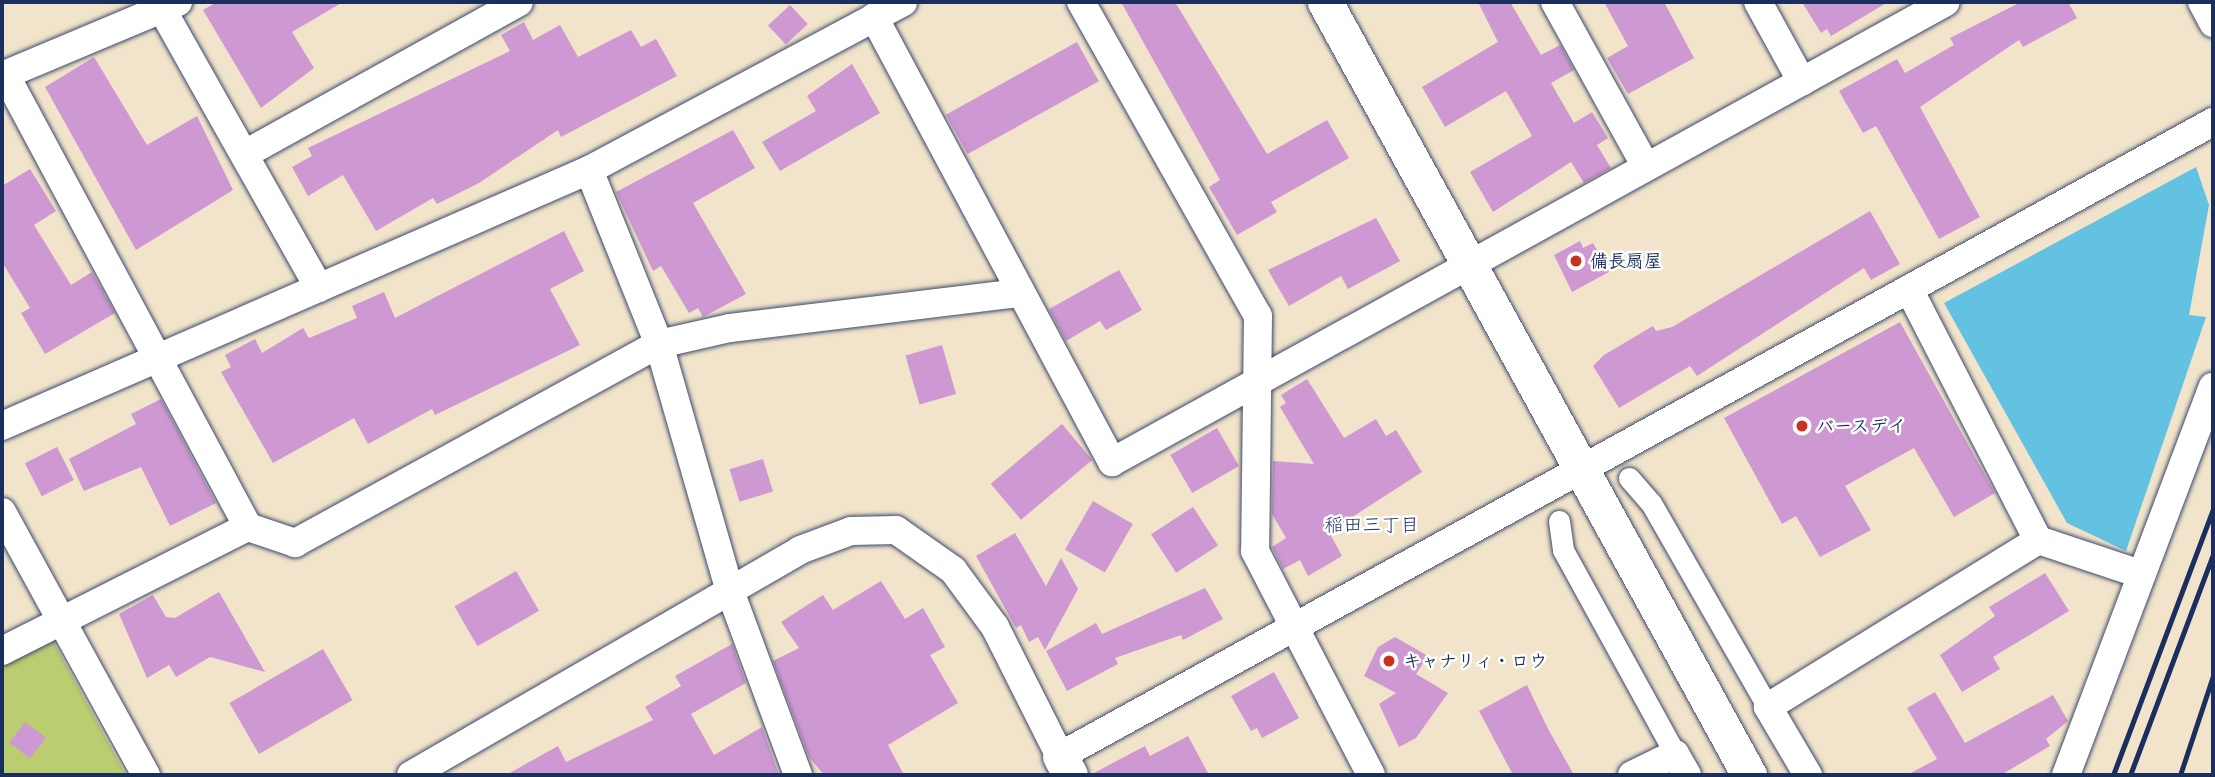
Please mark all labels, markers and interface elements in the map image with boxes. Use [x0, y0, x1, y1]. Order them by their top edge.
place label: 備長扇屋 [1590, 250, 1662, 272]
marker: 備長扇屋 [1568, 253, 1584, 269]
place label: バースデイ [1816, 415, 1906, 437]
marker: バースデイ [1794, 418, 1810, 434]
district label: 稲田三丁目 [1325, 514, 1419, 536]
place label: キャナリィ・ロウ [1403, 650, 1547, 672]
marker: キャナリィ・ロウ [1381, 653, 1397, 669]

